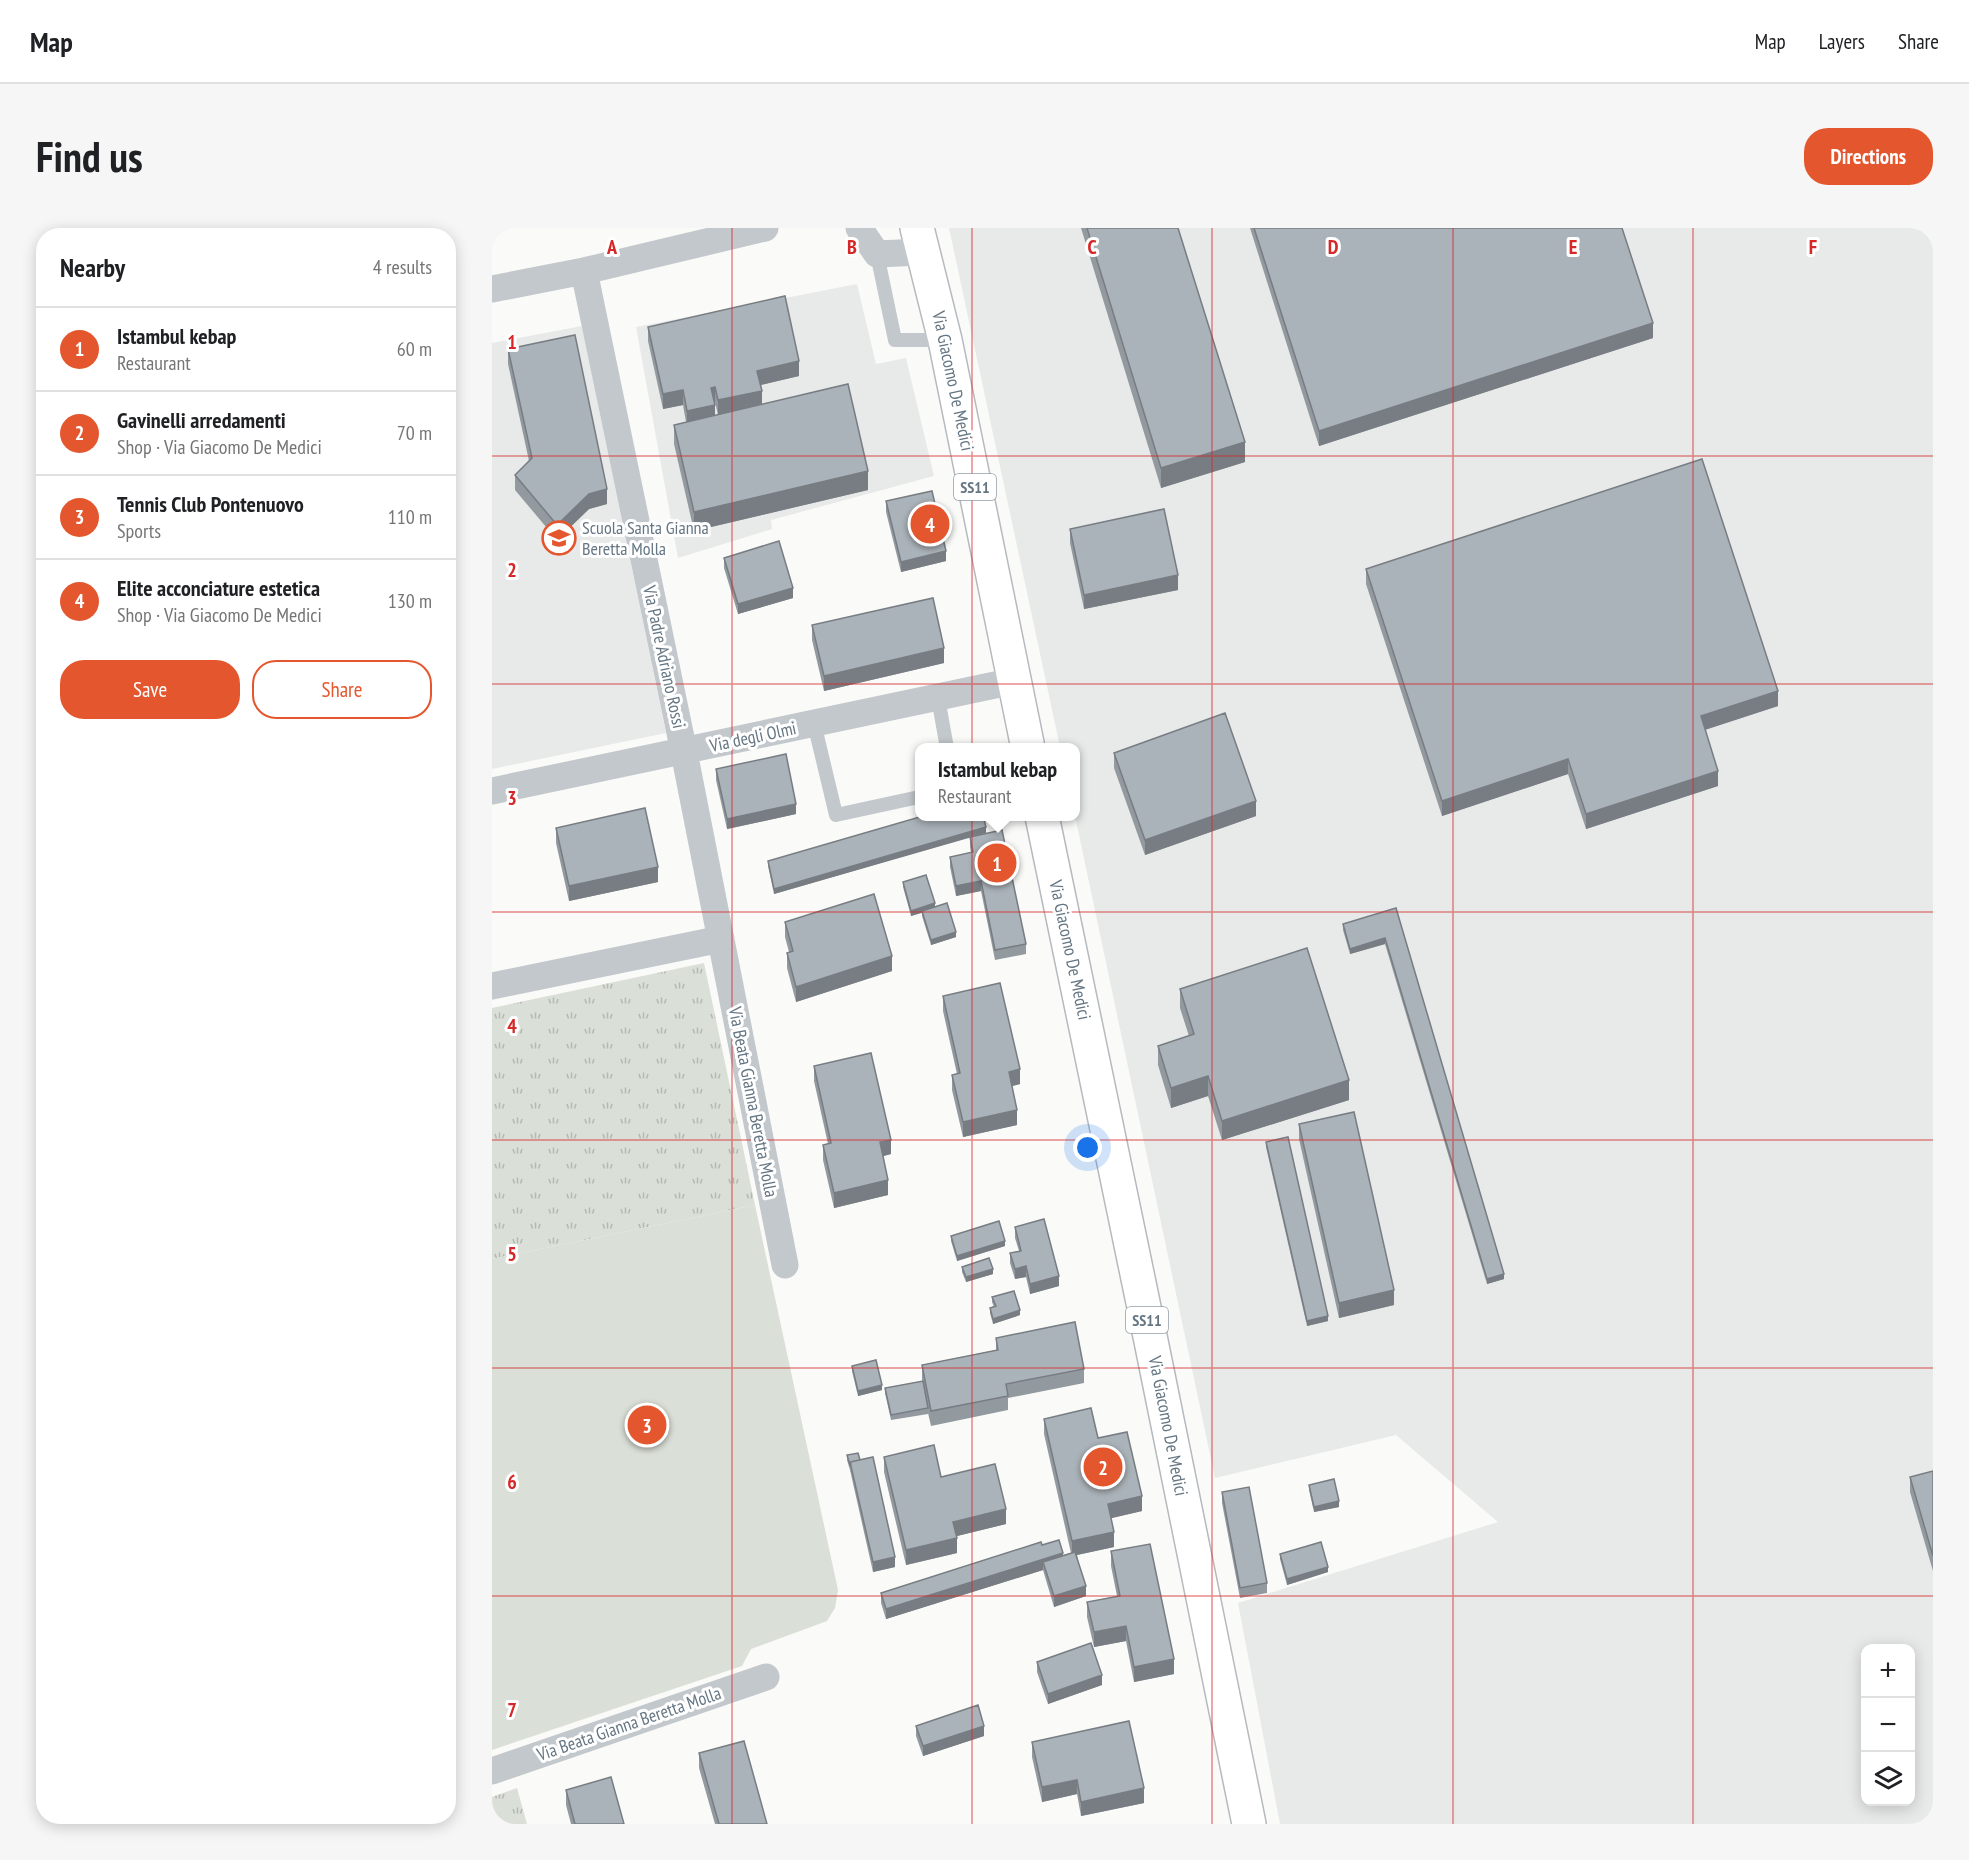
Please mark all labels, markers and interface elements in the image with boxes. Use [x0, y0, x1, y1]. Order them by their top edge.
text: Map [30, 23, 73, 60]
text: Map [1755, 28, 1786, 55]
text: Layers [1819, 28, 1865, 55]
text: Share [1898, 28, 1939, 55]
button: Directions [1804, 128, 1933, 185]
text: Find us [36, 129, 143, 184]
text: A [606, 234, 618, 260]
text: B [847, 234, 857, 260]
text: C [1087, 234, 1097, 260]
text: D [1328, 234, 1339, 260]
text: E [1569, 234, 1577, 260]
text: F [1809, 234, 1817, 260]
text: Nearby [60, 251, 125, 284]
text: 4 results [373, 254, 432, 280]
street label: Via Giacomo De Medici [927, 308, 980, 453]
text: Istambul kebap [117, 322, 236, 350]
text: 1 [507, 329, 517, 355]
text: 1 [75, 336, 84, 362]
text: 60 m [397, 336, 432, 362]
text: Restaurant [117, 350, 191, 376]
text: Gavinelli arredamenti [117, 406, 286, 434]
text: 2 [75, 420, 84, 446]
text: 70 m [397, 420, 432, 446]
text: Shop · Via Giacomo De Medici [117, 434, 322, 460]
road number: SS11 [954, 474, 996, 500]
text: Tennis Club Pontenuovo [117, 490, 304, 518]
pin: 4 [910, 502, 950, 546]
text: 3 [75, 504, 84, 530]
text: 110 m [388, 504, 432, 530]
place label: Scuola Santa Gianna Beretta Molla [582, 516, 709, 560]
text: Sports [117, 518, 161, 544]
school or university icon: Scuola Santa Gianna Beretta Molla [541, 520, 577, 556]
text: 2 [507, 557, 517, 583]
text: Elite acconciature estetica [117, 574, 320, 602]
street label: Via Padre Adriano Rossi [638, 583, 691, 730]
text: 4 [75, 588, 84, 614]
text: 130 m [388, 588, 432, 614]
text: Shop · Via Giacomo De Medici [117, 602, 322, 628]
button: Save [60, 660, 240, 719]
button: Share [252, 660, 432, 719]
street label: Via degli Olmi [707, 716, 798, 757]
popup [915, 743, 1080, 821]
text: Istambul kebap [938, 755, 1057, 783]
text: Restaurant [938, 783, 1012, 809]
text: 3 [507, 785, 517, 811]
pin: 1 [978, 840, 1016, 886]
street label: Via Giacomo De Medici [1044, 877, 1097, 1022]
street label: Via Beata Gianna Beretta Molla [724, 1004, 783, 1199]
text: 4 [507, 1013, 517, 1039]
your location [1073, 1133, 1102, 1162]
text: 5 [507, 1241, 517, 1267]
road number: SS11 [1126, 1307, 1168, 1333]
street label: Via Giacomo De Medici [1143, 1353, 1193, 1498]
pin: 3 [628, 1402, 666, 1448]
pin: 2 [1084, 1444, 1122, 1490]
text: 6 [507, 1469, 517, 1495]
map controls [1861, 1644, 1915, 1806]
button: + [1861, 1644, 1915, 1698]
street label: Via Beata Gianna Beretta Molla [533, 1681, 724, 1766]
text: 7 [507, 1697, 517, 1723]
button: − [1861, 1698, 1915, 1752]
button: layers [1861, 1752, 1915, 1806]

